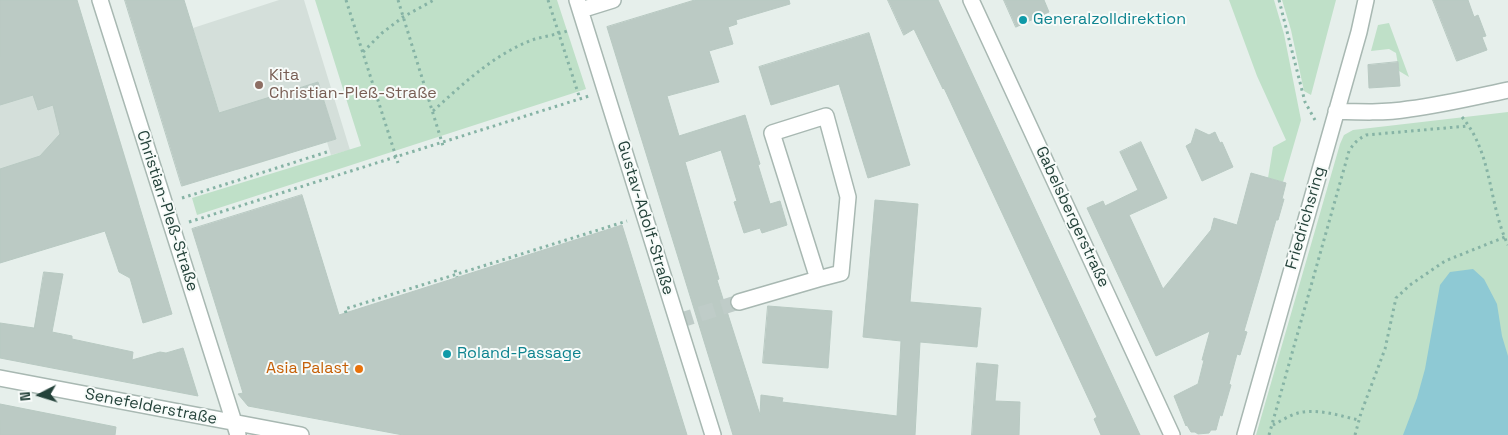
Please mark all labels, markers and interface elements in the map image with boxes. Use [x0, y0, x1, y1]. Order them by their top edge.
place label: Generalzolldirektion [1033, 10, 1186, 30]
marker: Generalzolldirektion [1017, 14, 1029, 26]
place label: Kita Christian-Pleß-Straße [269, 66, 437, 104]
marker: Kita Christian-Pleß-Straße [253, 79, 265, 91]
street label: Christian-Pleß-Straße [132, 128, 202, 294]
street label: Gustav-Adolf-Straße [612, 139, 678, 297]
street label: Gabelsbergerstraße [1031, 144, 1113, 290]
street label: Friedrichsring [1282, 164, 1330, 272]
place label: Roland-Passage [457, 344, 582, 364]
marker: Roland-Passage [441, 348, 453, 360]
place label: Asia Palast [266, 359, 349, 379]
marker: Asia Palast [353, 363, 365, 375]
north arrow [15, 370, 65, 420]
street label: Senefelderstraße [83, 385, 219, 429]
text: N [16, 391, 34, 402]

